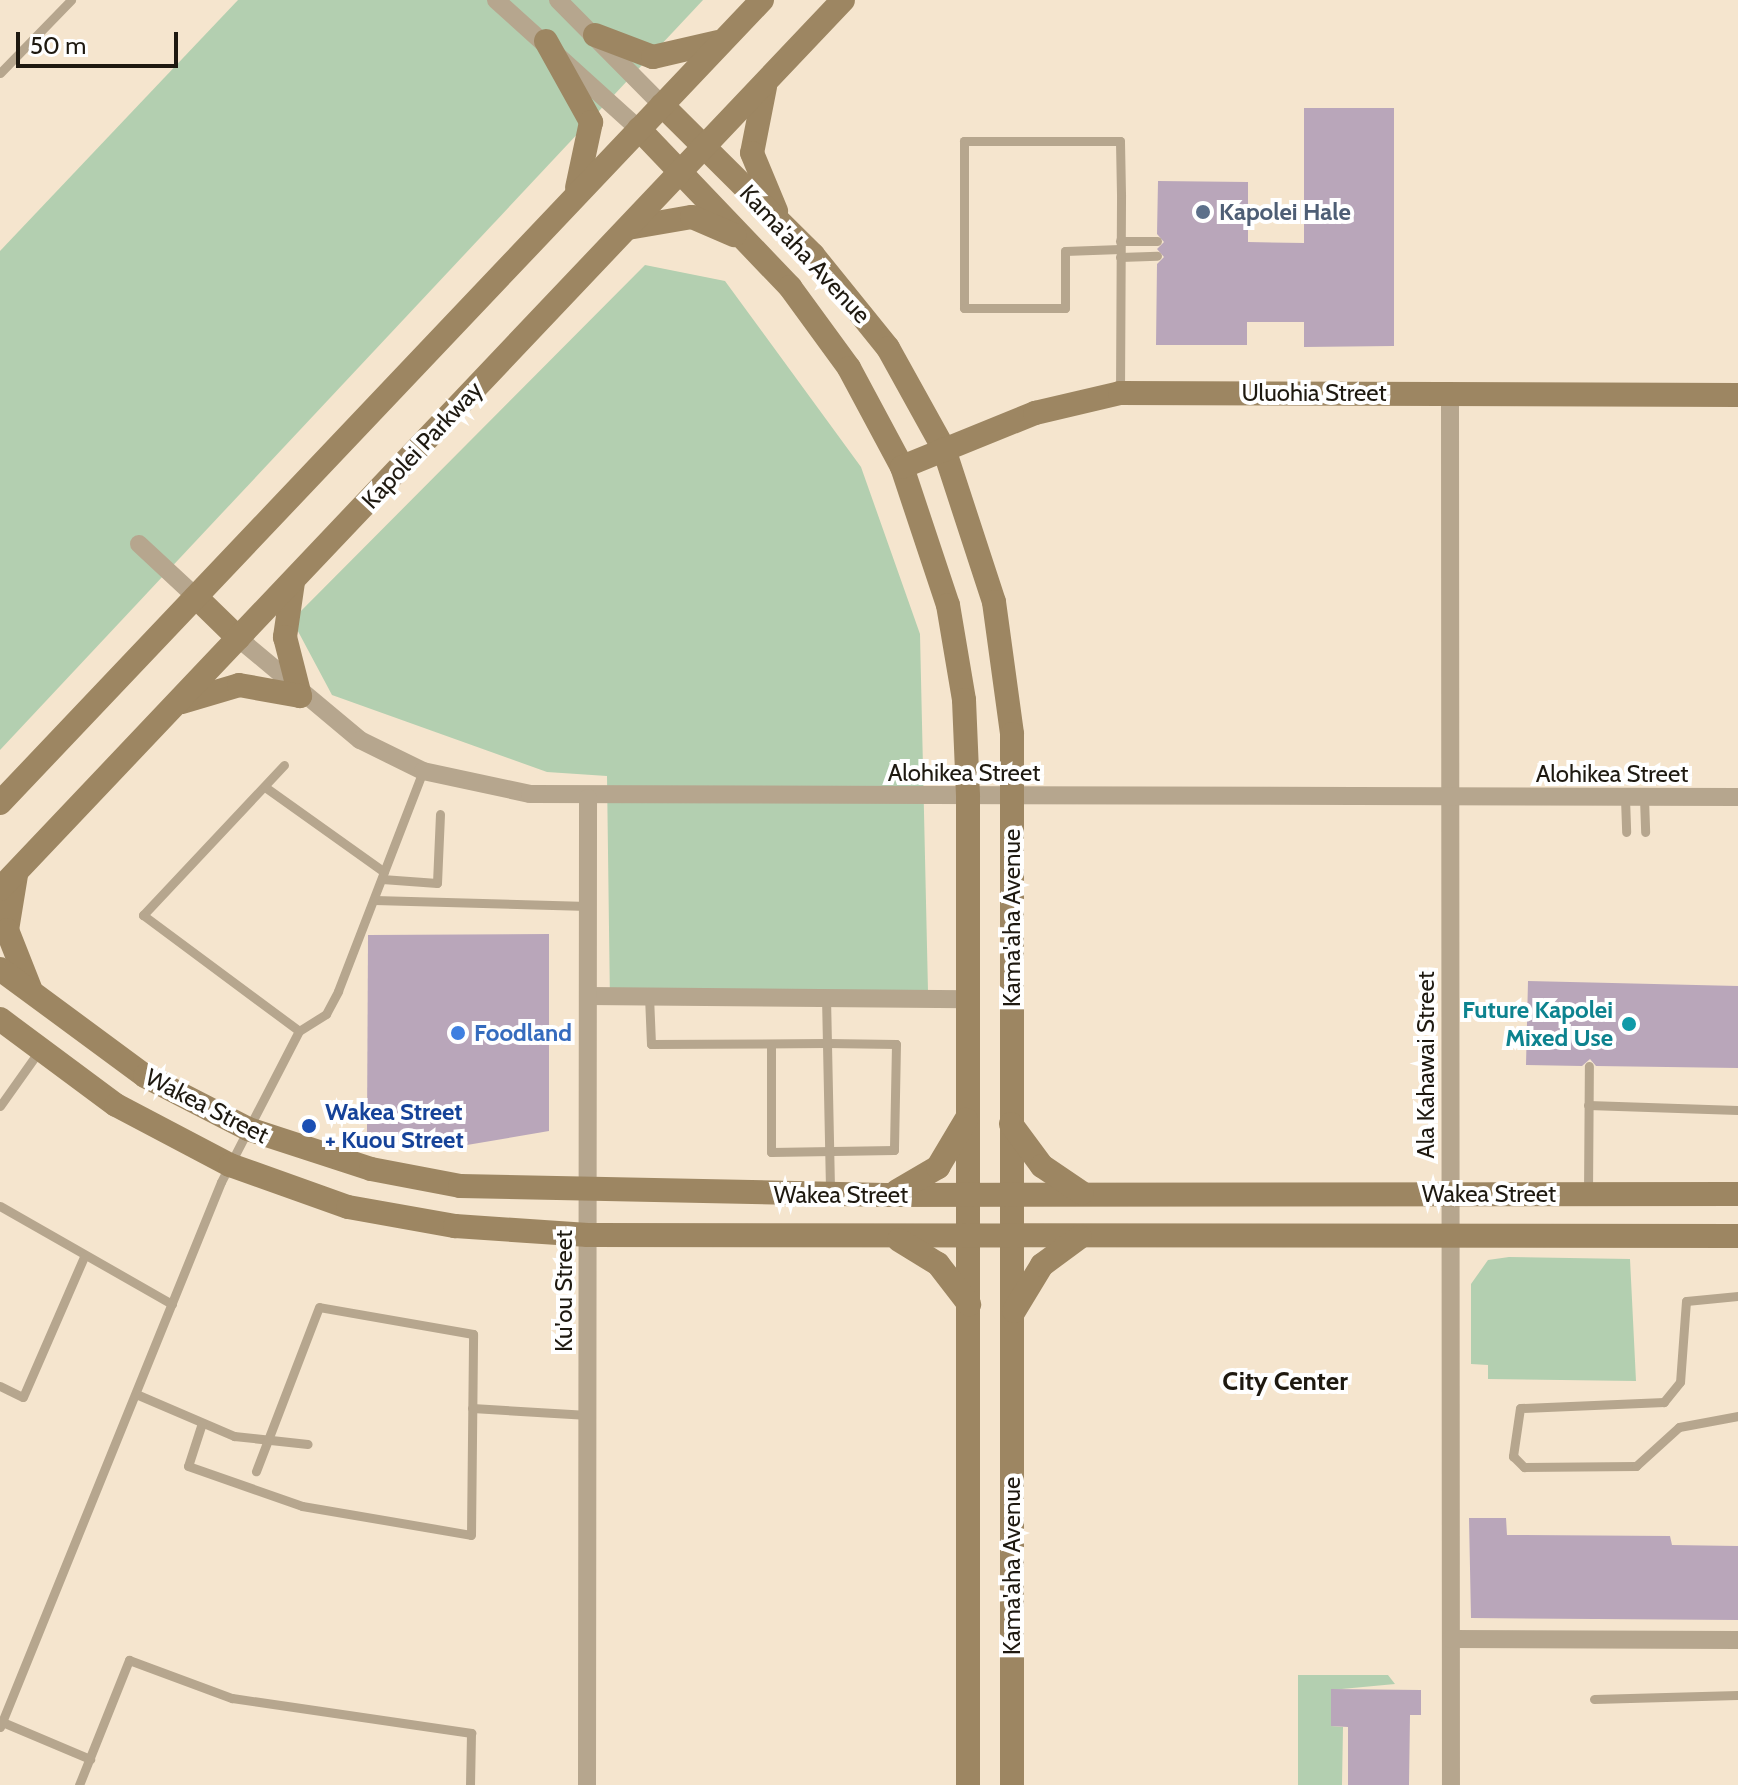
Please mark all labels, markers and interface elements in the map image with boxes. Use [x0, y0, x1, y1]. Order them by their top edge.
scale bar [20, 16, 182, 66]
text: 50 m [30, 31, 86, 60]
street label: Kama'aha Avenue [734, 179, 876, 329]
place label: Kapolei Hale [1219, 198, 1351, 226]
marker: Kapolei Hale [1194, 203, 1212, 221]
street label: Kapolei Parkway [356, 375, 488, 515]
street label: Uluohia Street [1241, 379, 1387, 407]
street label: Alohikea Street [888, 759, 1040, 787]
street label: Alohikea Street [1536, 760, 1688, 788]
street label: Kama'aha Avenue [998, 829, 1026, 1007]
street label: Ala Kahawai Street [1412, 971, 1440, 1159]
place label: Future Kapolei Mixed Use [1462, 996, 1613, 1052]
marker: Future Kapolei Mixed Use [1620, 1015, 1638, 1033]
place label: Foodland [474, 1019, 572, 1047]
marker: Foodland [449, 1024, 467, 1042]
street label: Wakea Street [141, 1063, 273, 1149]
place label: Wakea Street + Kuou Street [325, 1098, 464, 1154]
marker: Wakea Street + Kuou Street [300, 1117, 318, 1135]
street label: Wakea Street [1422, 1180, 1556, 1208]
street label: Wakea Street [774, 1181, 908, 1209]
street label: Ku'ou Street [550, 1230, 578, 1352]
district label: City Center [1222, 1366, 1348, 1398]
street label: Kama'aha Avenue [998, 1477, 1026, 1655]

